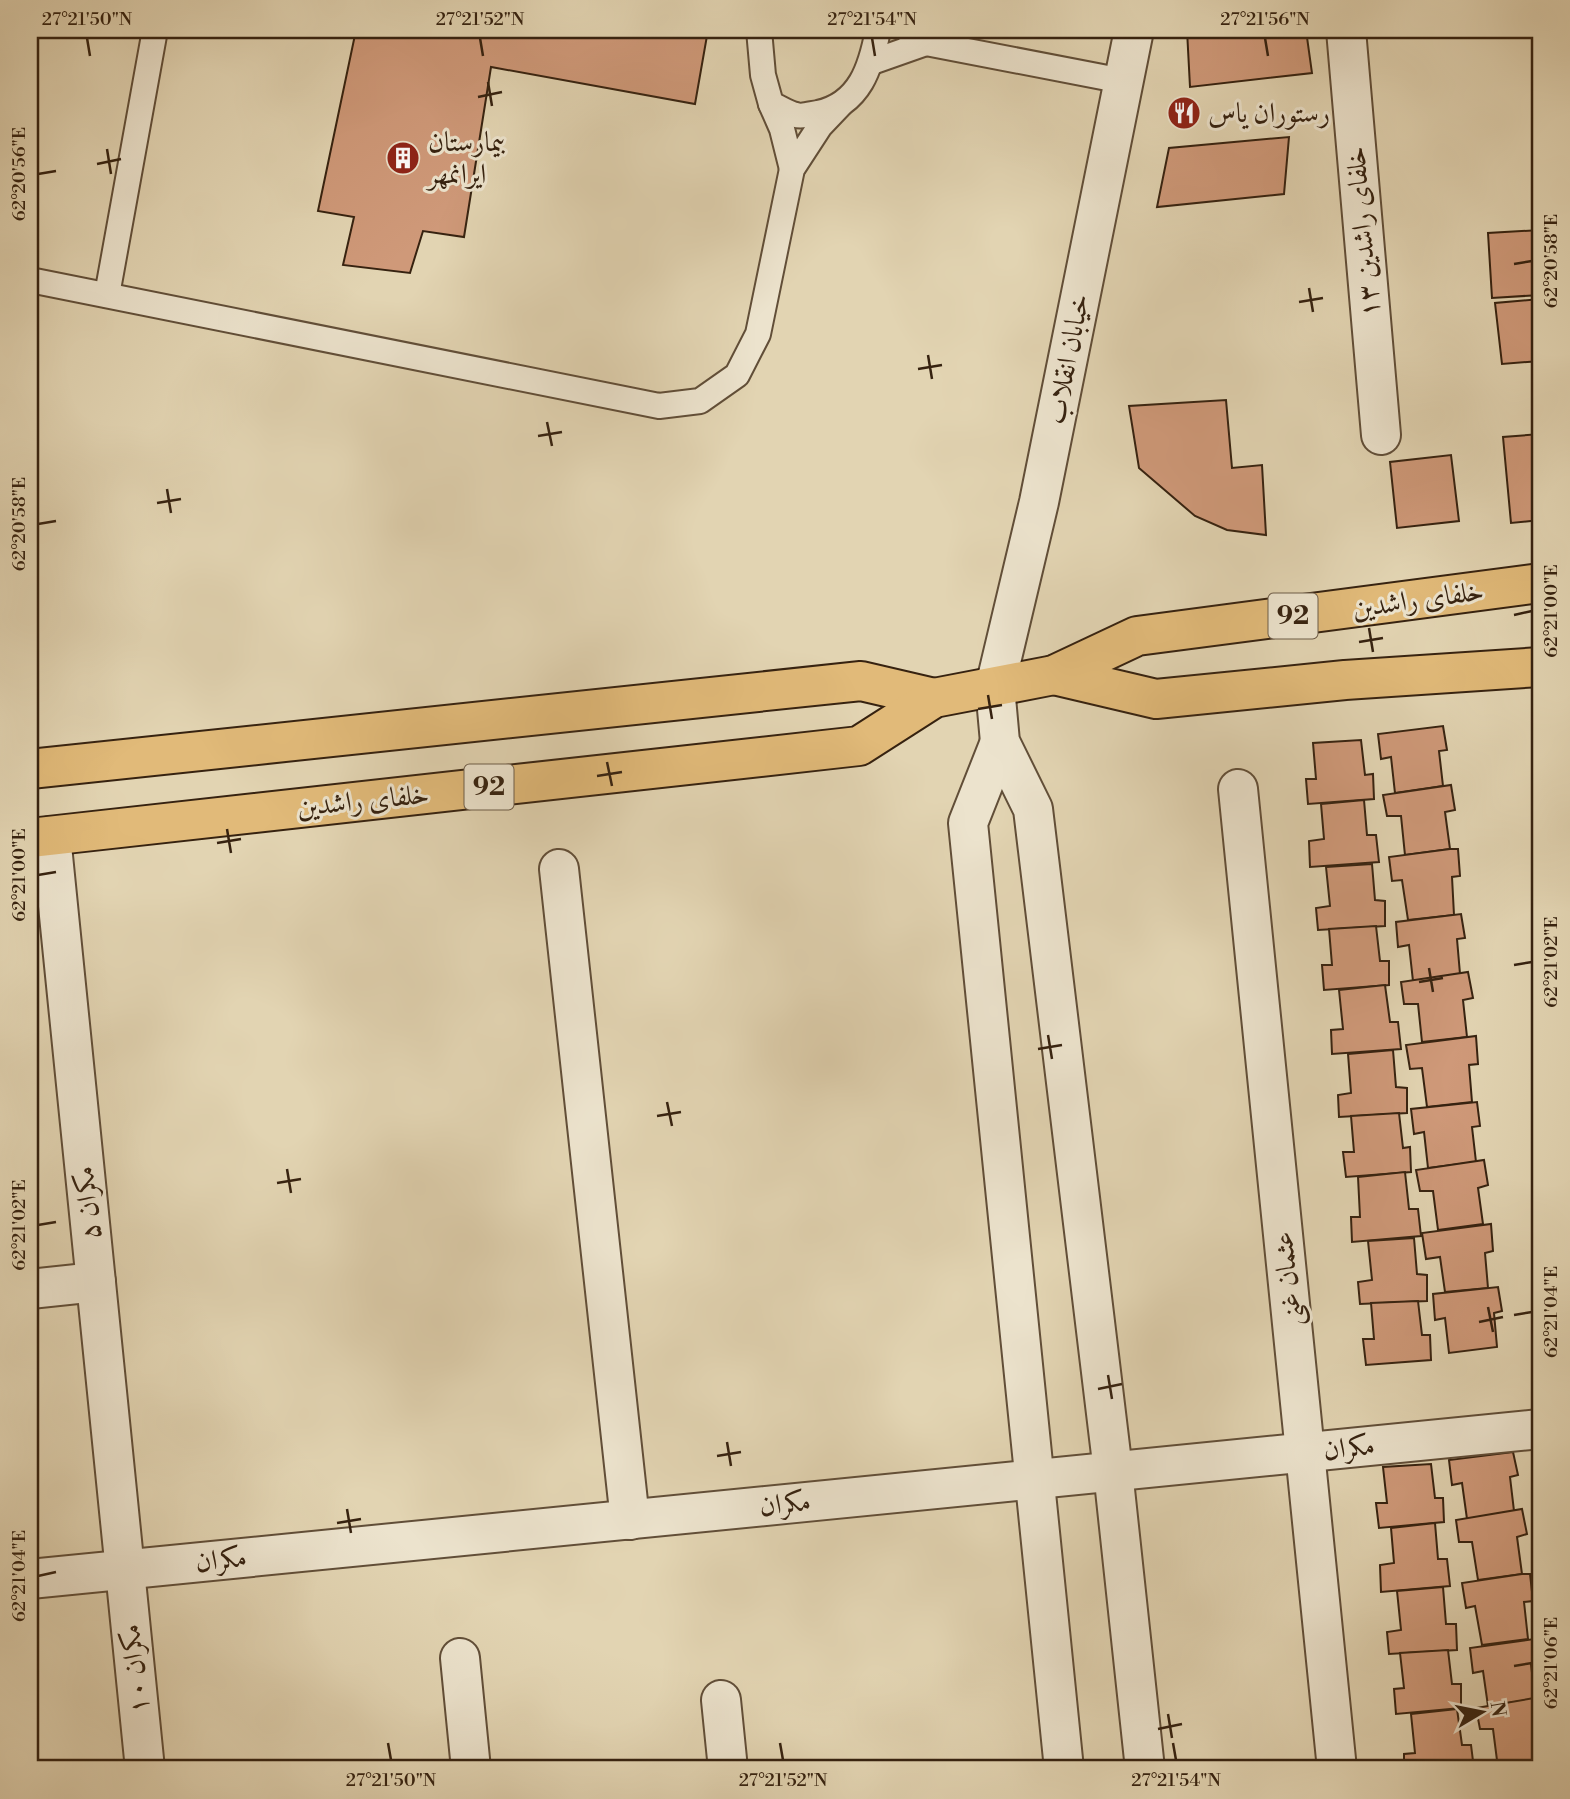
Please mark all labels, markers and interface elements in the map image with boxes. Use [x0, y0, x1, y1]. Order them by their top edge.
text: 27°21'50"N [42, 8, 133, 31]
text: 27°21'52"N [436, 8, 525, 31]
text: 27°21'54"N [827, 8, 917, 31]
text: 27°21'56"N [1220, 8, 1310, 31]
restaurant icon: رستوران یاس [1165, 94, 1203, 132]
place label: رستوران یاس [1208, 96, 1330, 131]
place label: بیمارستان ایرانمهر [425, 125, 506, 192]
text: 62°20'56"E [8, 127, 31, 221]
building icon: بیمارستان ایرانمهر [384, 139, 422, 177]
street label: خلفای راشدین ۱۳ [1338, 145, 1388, 319]
text: 62°20'58"E [1540, 214, 1563, 308]
street label: خیابان انقلاب [1038, 291, 1098, 427]
text: 62°20'58"E [8, 477, 31, 571]
text: 62°21'00"E [1540, 564, 1563, 658]
street label: خلفای راشدین [1350, 573, 1486, 627]
road number: 92 [1268, 594, 1318, 638]
road number: 92 [464, 764, 514, 810]
street label: خلفای راشدین [295, 777, 431, 825]
text: 62°21'00"E [8, 828, 31, 922]
text: 62°21'02"E [1540, 916, 1563, 1008]
street label: مکران ۵ [67, 1165, 109, 1241]
text: 62°21'02"E [8, 1179, 31, 1271]
street label: عثمان غنی [1266, 1230, 1312, 1328]
text: 62°21'04"E [1540, 1266, 1563, 1358]
street label: مکران [1322, 1428, 1376, 1468]
street label: مکران [758, 1484, 812, 1524]
text: 62°21'04"E [8, 1530, 31, 1622]
street label: مکران [194, 1540, 248, 1580]
text: 62°21'06"E [1540, 1617, 1563, 1709]
street label: مکران ۱۰ [113, 1622, 157, 1716]
north arrow [1448, 1676, 1518, 1746]
text: N [1485, 1700, 1511, 1719]
text: 27°21'50"N [346, 1769, 437, 1792]
text: 27°21'52"N [739, 1769, 828, 1792]
text: 27°21'54"N [1131, 1769, 1221, 1792]

